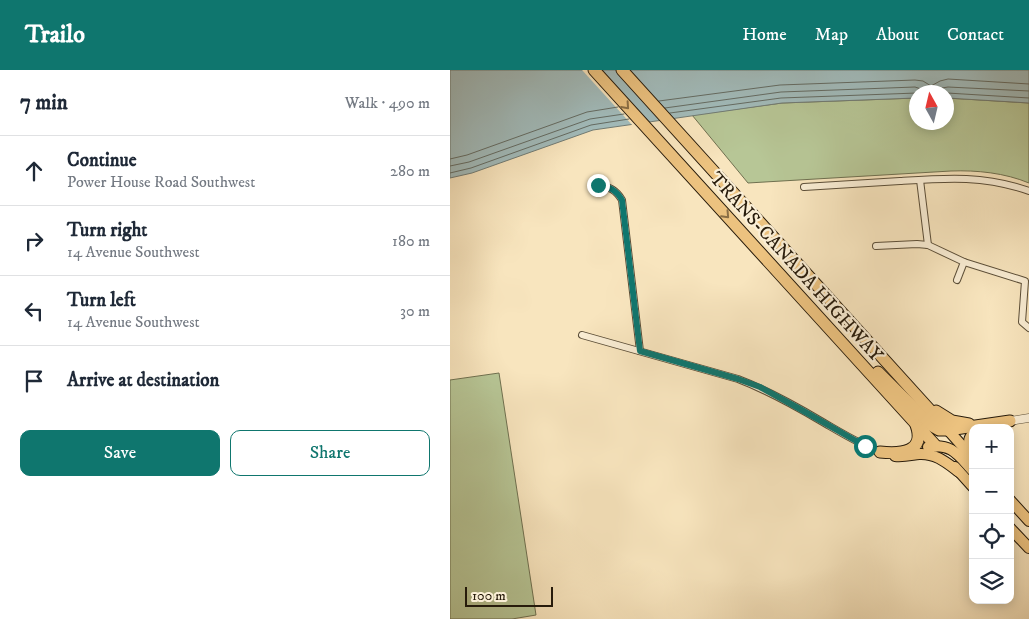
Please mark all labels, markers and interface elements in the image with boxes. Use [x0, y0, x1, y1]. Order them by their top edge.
text: Trailo [25, 20, 85, 50]
text: Home [742, 24, 787, 46]
text: Map [815, 24, 848, 46]
text: About [876, 24, 919, 46]
text: Contact [947, 24, 1004, 46]
north arrow [909, 85, 954, 130]
text: 7 min [20, 90, 68, 116]
text: Walk · 490 m [345, 93, 430, 113]
one-way arrow [620, 101, 629, 110]
text: Continue [67, 149, 137, 172]
icon: ahead [20, 157, 48, 185]
text: 280 m [390, 161, 430, 181]
street label: TRANS-CANADA HIGHWAY [705, 167, 888, 368]
text: Power House Road Southwest [67, 172, 255, 192]
route end [587, 174, 610, 197]
one-way arrow [720, 210, 729, 219]
text: Turn right [67, 219, 147, 242]
icon: right [20, 227, 48, 255]
text: 180 m [392, 231, 430, 251]
text: 14 Avenue Southwest [67, 242, 200, 262]
text: Turn left [67, 289, 136, 312]
icon: left [20, 297, 48, 325]
text: 30 m [400, 301, 430, 321]
text: 14 Avenue Southwest [67, 312, 200, 332]
icon: arrive [20, 367, 48, 395]
text: Arrive at destination [67, 369, 219, 392]
map controls [969, 424, 1014, 604]
button: + [969, 424, 1014, 469]
button: Save [20, 430, 220, 476]
button: Share [230, 430, 430, 476]
route start [854, 435, 877, 458]
button: − [969, 469, 1014, 514]
button: locate [969, 514, 1014, 559]
button: layers [969, 559, 1014, 604]
scale bar [465, 584, 552, 607]
text: 100 m [472, 587, 506, 605]

